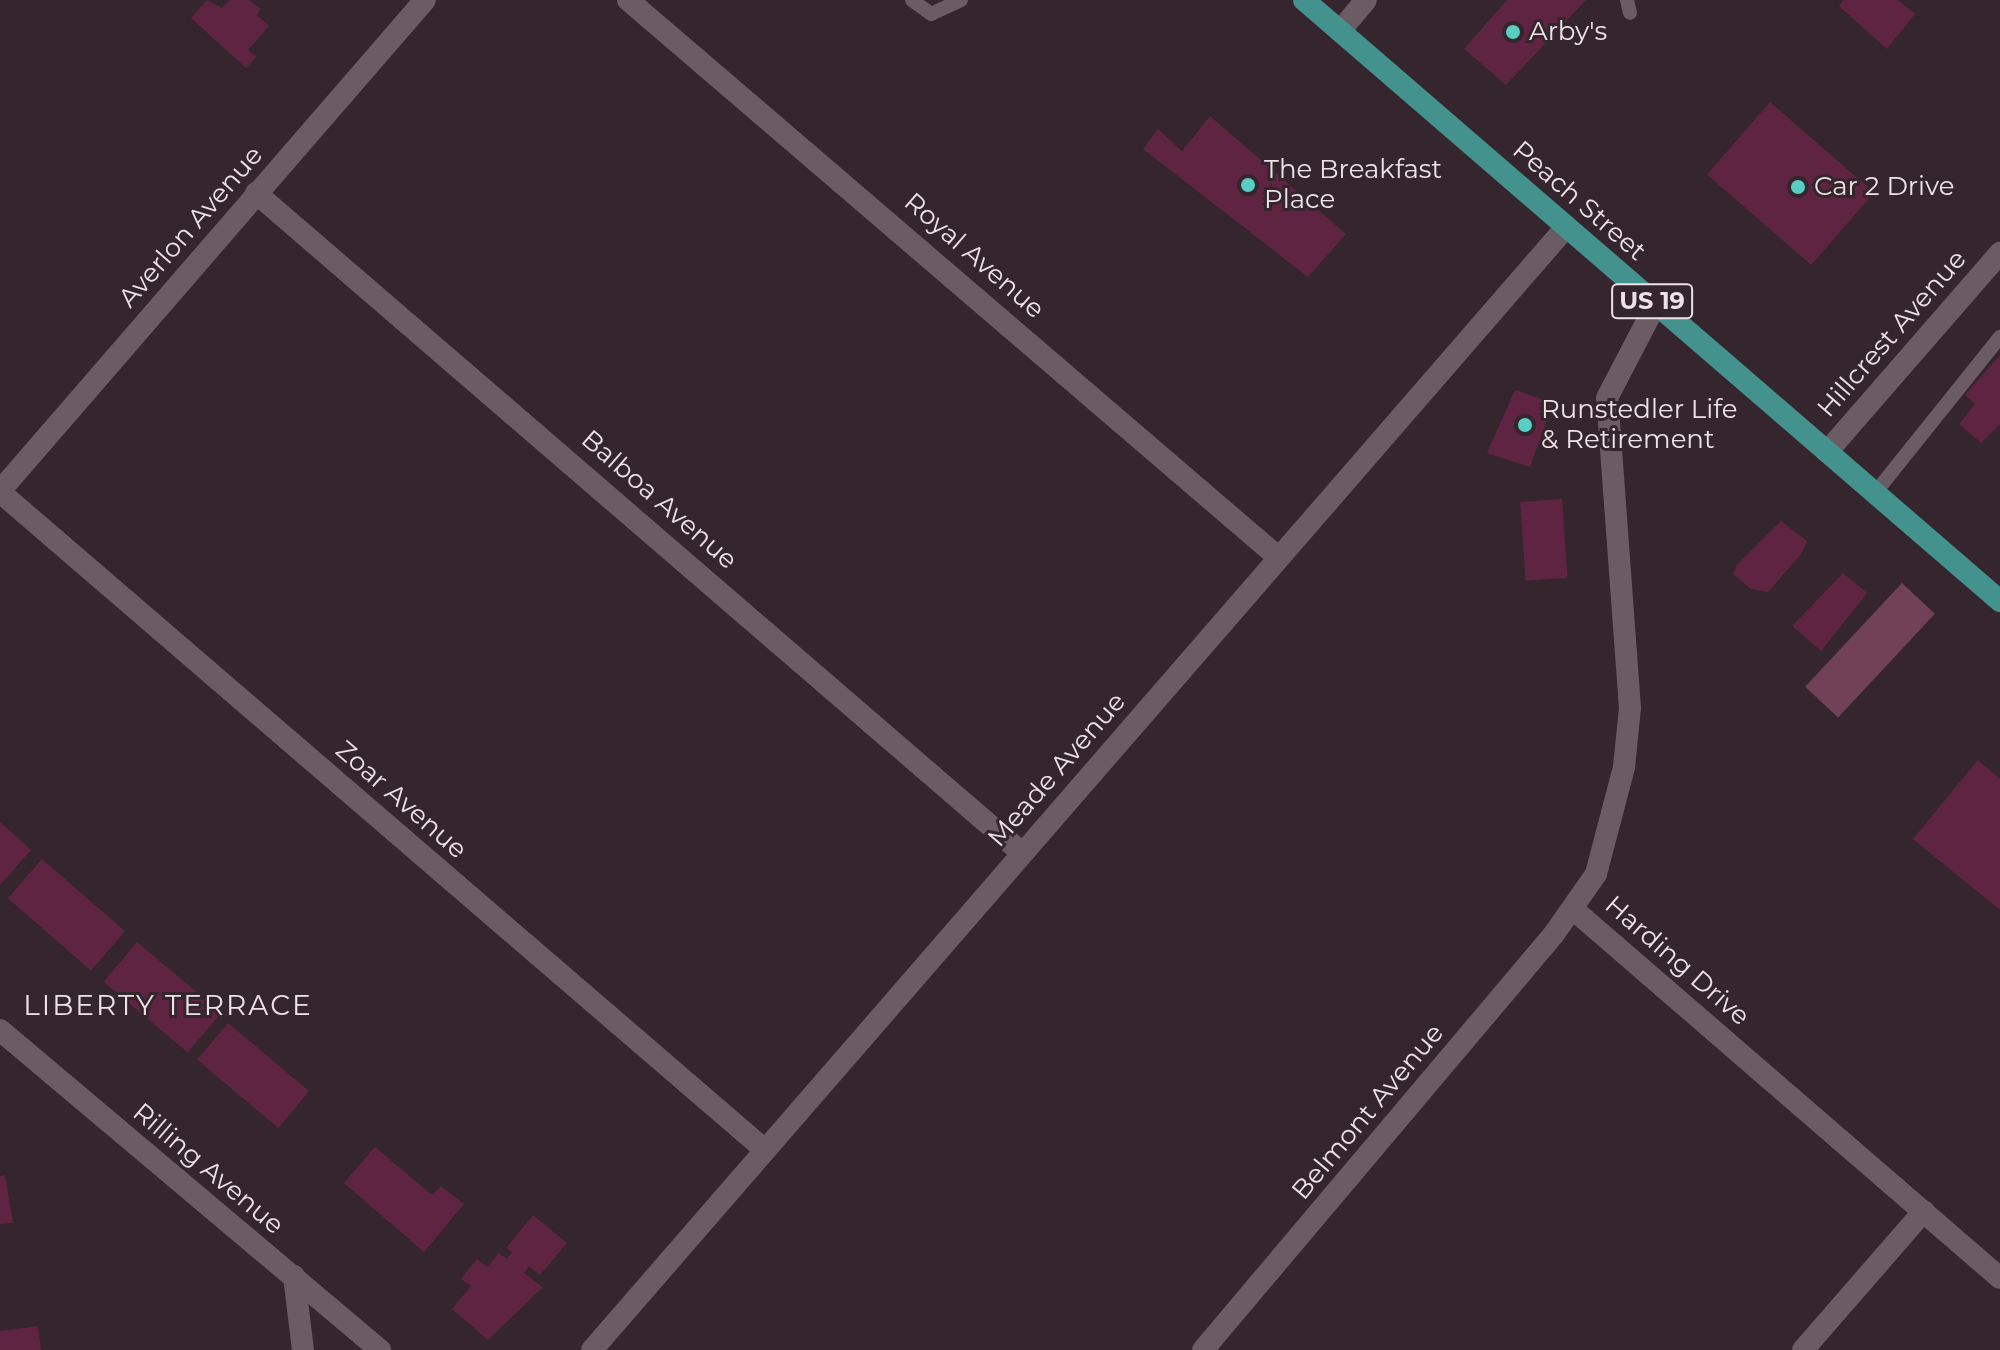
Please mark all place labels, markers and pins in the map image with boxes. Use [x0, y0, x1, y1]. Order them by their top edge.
place label: Arby's [1529, 16, 1607, 48]
marker: Arby's [1504, 23, 1522, 41]
place label: The Breakfast Place [1264, 154, 1442, 216]
place label: Car 2 Drive [1814, 171, 1954, 203]
marker: The Breakfast Place [1239, 176, 1257, 194]
marker: Car 2 Drive [1789, 178, 1807, 196]
place label: Runstedler Life & Retirement [1541, 394, 1737, 456]
marker: Runstedler Life & Retirement [1516, 416, 1534, 434]

